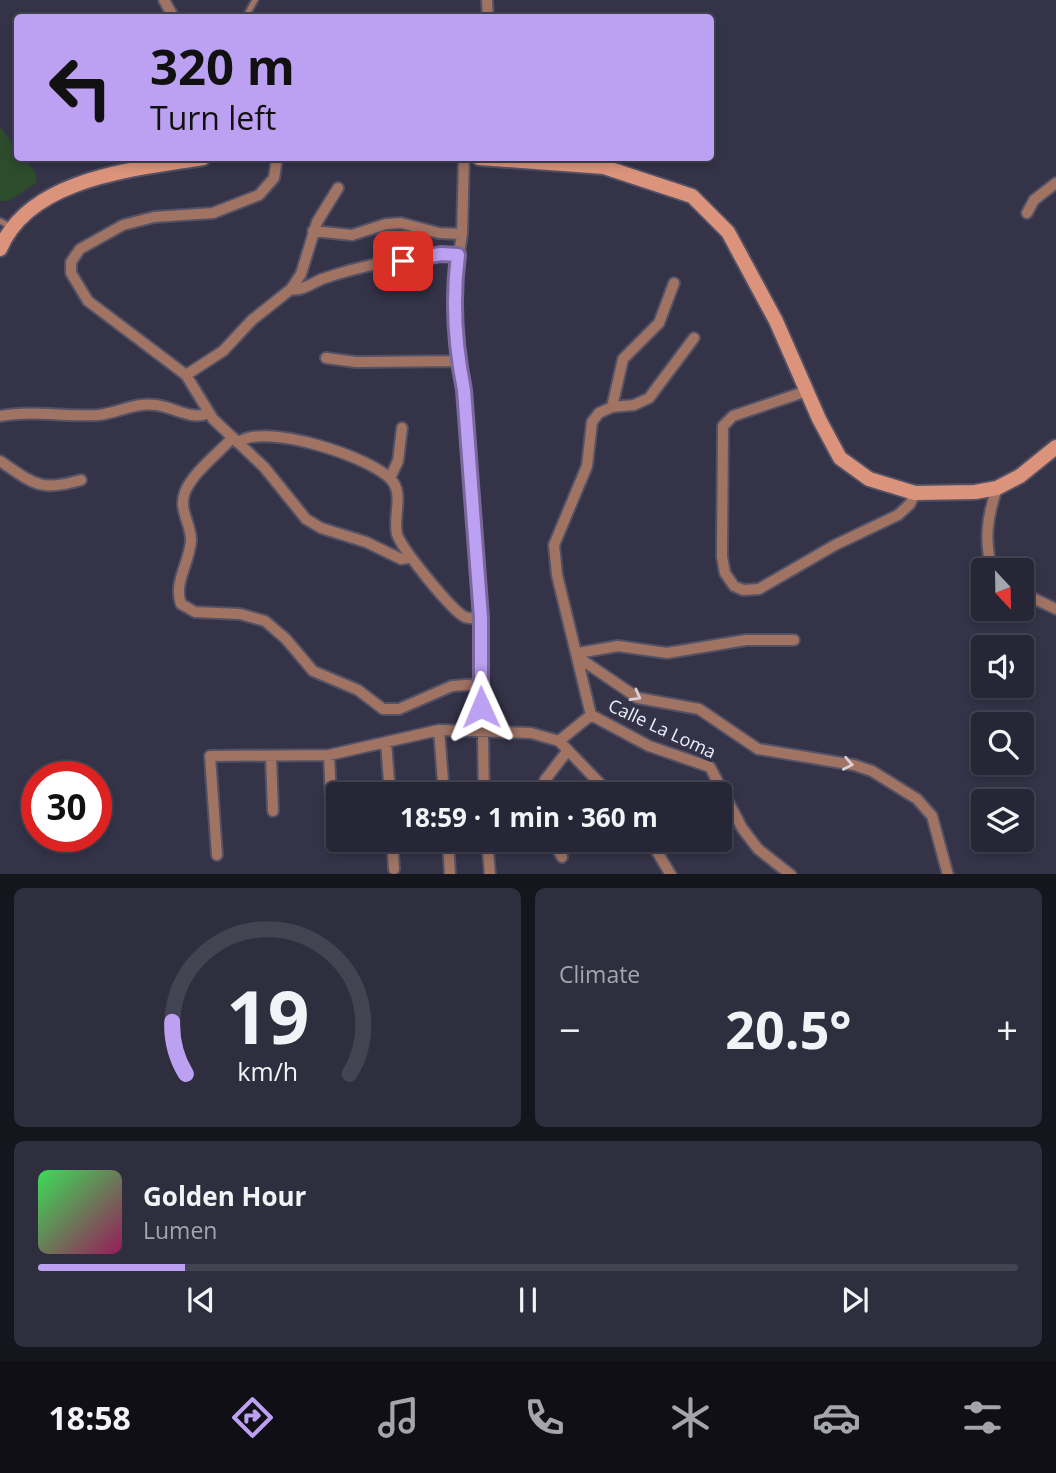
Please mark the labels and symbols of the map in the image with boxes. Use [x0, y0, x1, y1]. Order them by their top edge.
pin [373, 231, 433, 291]
north arrow [971, 558, 1034, 621]
position arrow [444, 670, 518, 744]
one-way arrow [629, 688, 641, 701]
street label: Calle La Loma [605, 693, 720, 764]
one-way arrow [842, 756, 854, 771]
speed limit sign: 30 [21, 761, 112, 852]

